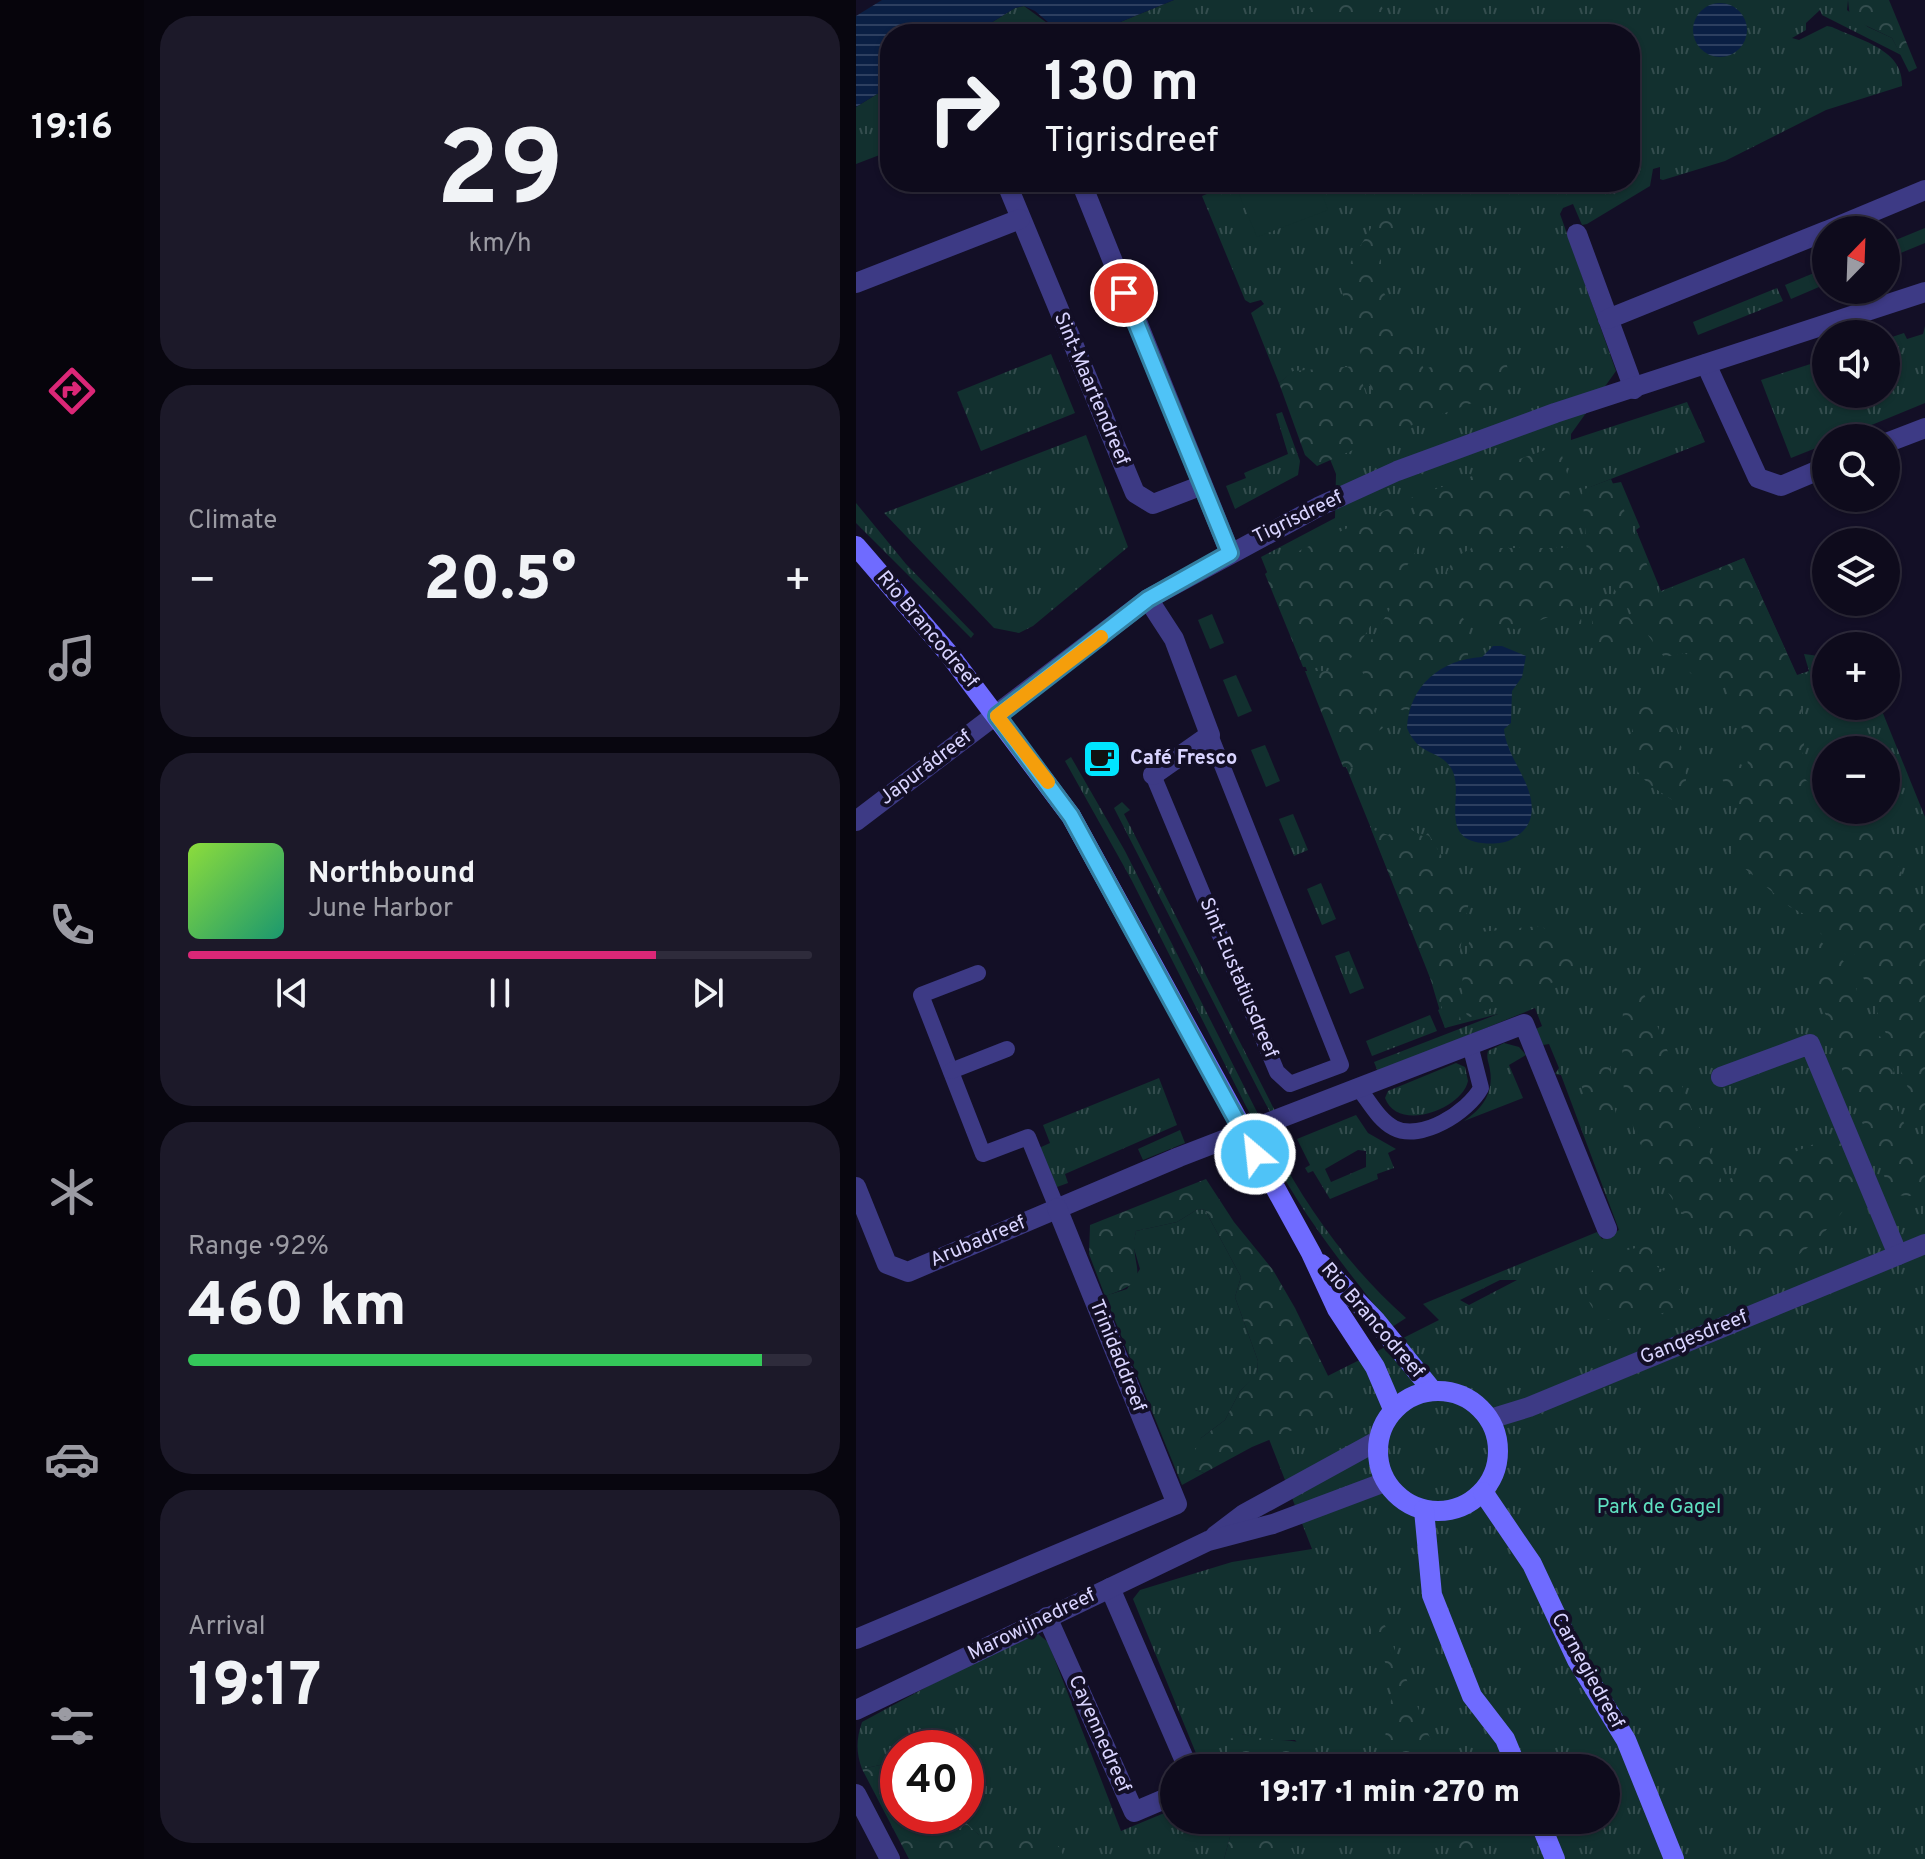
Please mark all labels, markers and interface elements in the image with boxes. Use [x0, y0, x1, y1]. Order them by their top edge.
text: 130 m [1044, 50, 1199, 120]
icon: right [912, 56, 1016, 160]
text: 19:16 [31, 106, 113, 152]
text: 29 [436, 110, 564, 242]
text: Tigrisdreef [1044, 119, 1218, 165]
north arrow [1812, 216, 1900, 304]
map controls [1812, 216, 1900, 824]
text: km/h [468, 228, 532, 261]
pin [1090, 259, 1158, 327]
icon: arrive [1102, 271, 1146, 315]
street label: Sint-Maartendreef [1047, 308, 1135, 470]
button: sound [1812, 320, 1900, 408]
icon: directions [44, 363, 100, 419]
button: search [1812, 424, 1900, 512]
street label: Tigrisdreef [1249, 485, 1347, 551]
text: Climate [188, 505, 277, 538]
button: layers [1812, 528, 1900, 616]
text: 20.5° [424, 545, 576, 621]
text: − [188, 555, 216, 611]
text: + [784, 555, 812, 611]
street label: Rio Brancodreef [870, 566, 984, 694]
icon: music [44, 630, 100, 686]
button: + [1812, 632, 1900, 720]
street label: Japurádreef [875, 725, 978, 811]
button: − [1812, 736, 1900, 824]
cafe icon: Café Fresco [1081, 738, 1123, 780]
place label: Café Fresco [1130, 746, 1237, 772]
text: Northbound [308, 856, 475, 893]
text: June Harbor [308, 893, 453, 926]
street label: Sint-Eustatiusdreef [1192, 894, 1284, 1062]
icon: phone [44, 897, 100, 953]
icon: previous [270, 971, 314, 1015]
icon: pause [478, 971, 522, 1015]
icon: next [686, 971, 730, 1015]
position arrow [1213, 1112, 1297, 1196]
icon: climate [44, 1164, 100, 1220]
street label: Arubadreef [926, 1210, 1030, 1274]
text: Range · 92% [188, 1231, 329, 1264]
street label: Rio Brancodreef [1314, 1258, 1430, 1385]
text: 460 km [188, 1271, 407, 1347]
street label: Trinidaddreef [1083, 1296, 1151, 1416]
street label: Gangesdreef [1636, 1305, 1752, 1371]
icon: car [44, 1431, 100, 1487]
park label: Park de Gagel [1597, 1495, 1721, 1521]
street label: Marowijnedreef [964, 1583, 1100, 1667]
street label: Carnegiedreef [1545, 1609, 1630, 1734]
text: Arrival [188, 1611, 266, 1644]
text: 19:17 [188, 1651, 322, 1727]
street label: Cayennedreef [1062, 1671, 1137, 1797]
icon: filters [44, 1698, 100, 1754]
speed limit sign: 40 [880, 1730, 984, 1834]
text: 19:17 · 1 min · 270 m [1260, 1775, 1520, 1812]

